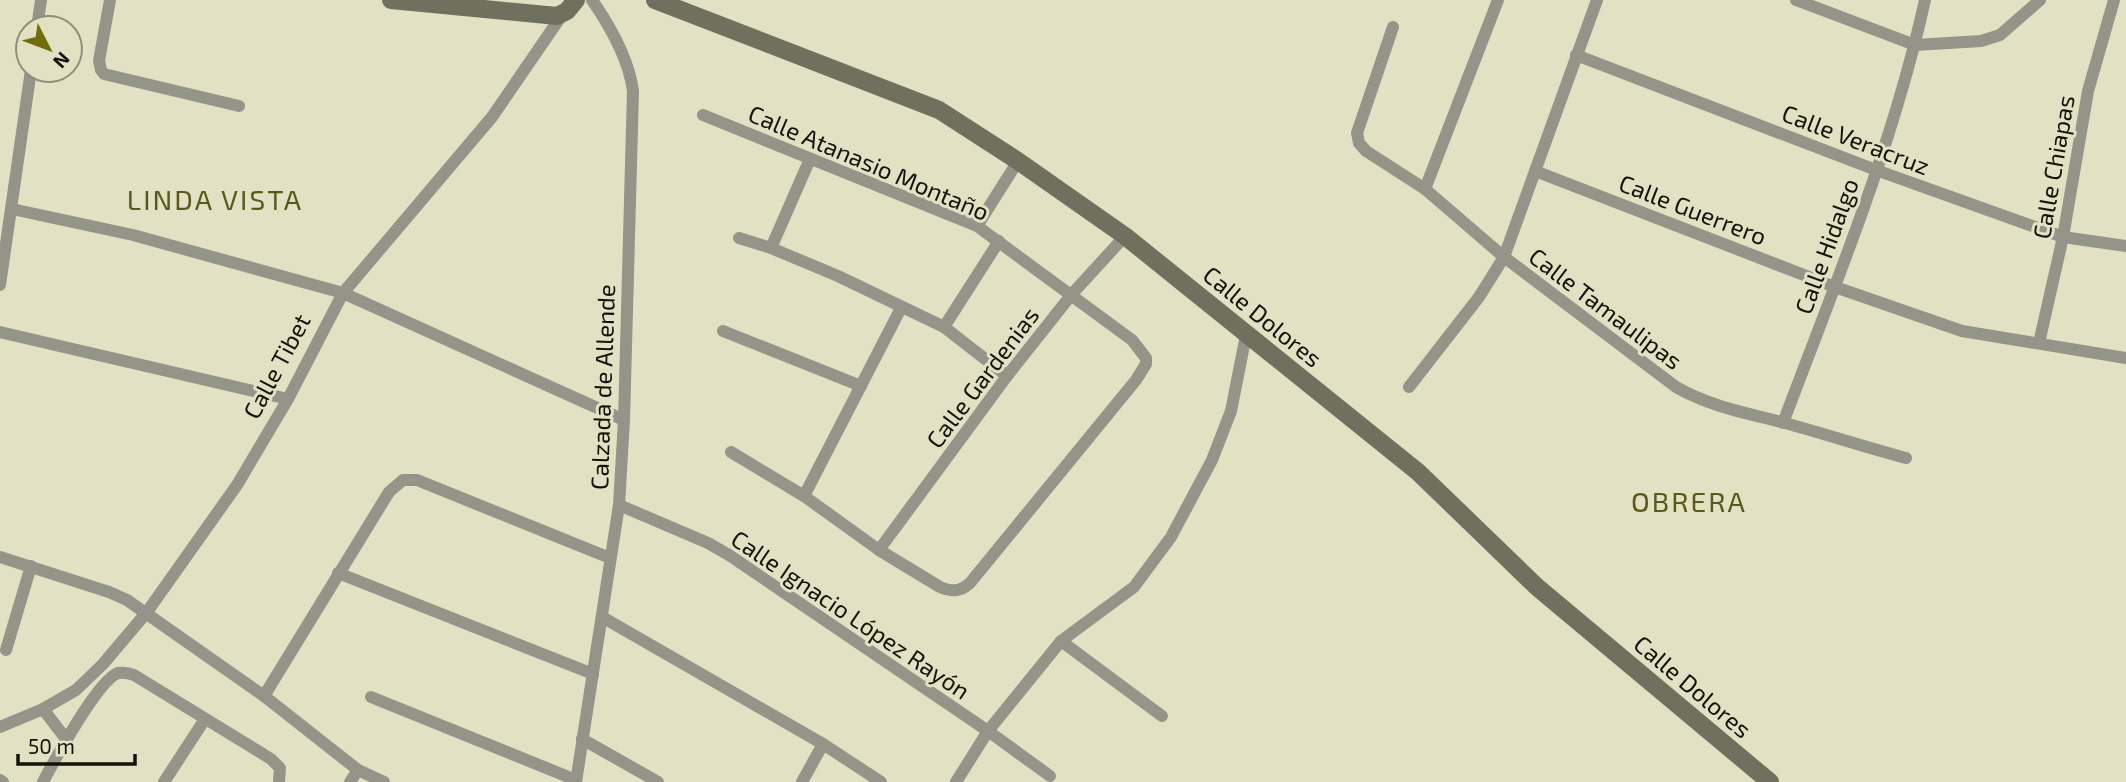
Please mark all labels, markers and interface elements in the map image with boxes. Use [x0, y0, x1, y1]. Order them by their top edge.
north arrow [14, 14, 84, 84]
text: N [49, 48, 75, 74]
street label: Calle Chiapas [2026, 93, 2080, 241]
street label: Calle Atanasio Montaño [744, 98, 994, 226]
street label: Calle Veracruz [1778, 98, 1934, 180]
street label: Calle Guerrero [1615, 168, 1771, 250]
street label: Calle Hidalgo [1788, 174, 1864, 318]
district label: LINDA VISTA [127, 182, 303, 216]
street label: Calle Tamaulipas [1524, 241, 1688, 375]
street label: Calle Dolores [1198, 259, 1328, 373]
street label: Calzada de Allende [584, 284, 620, 490]
street label: Calle Gardenias [920, 301, 1044, 453]
street label: Calle Tibet [236, 309, 316, 423]
district label: OBRERA [1631, 484, 1747, 518]
street label: Calle Ignacio López Rayón [726, 523, 976, 705]
street label: Calle Dolores [1628, 629, 1758, 743]
scale bar [18, 722, 135, 766]
text: 50 m [28, 733, 75, 758]

